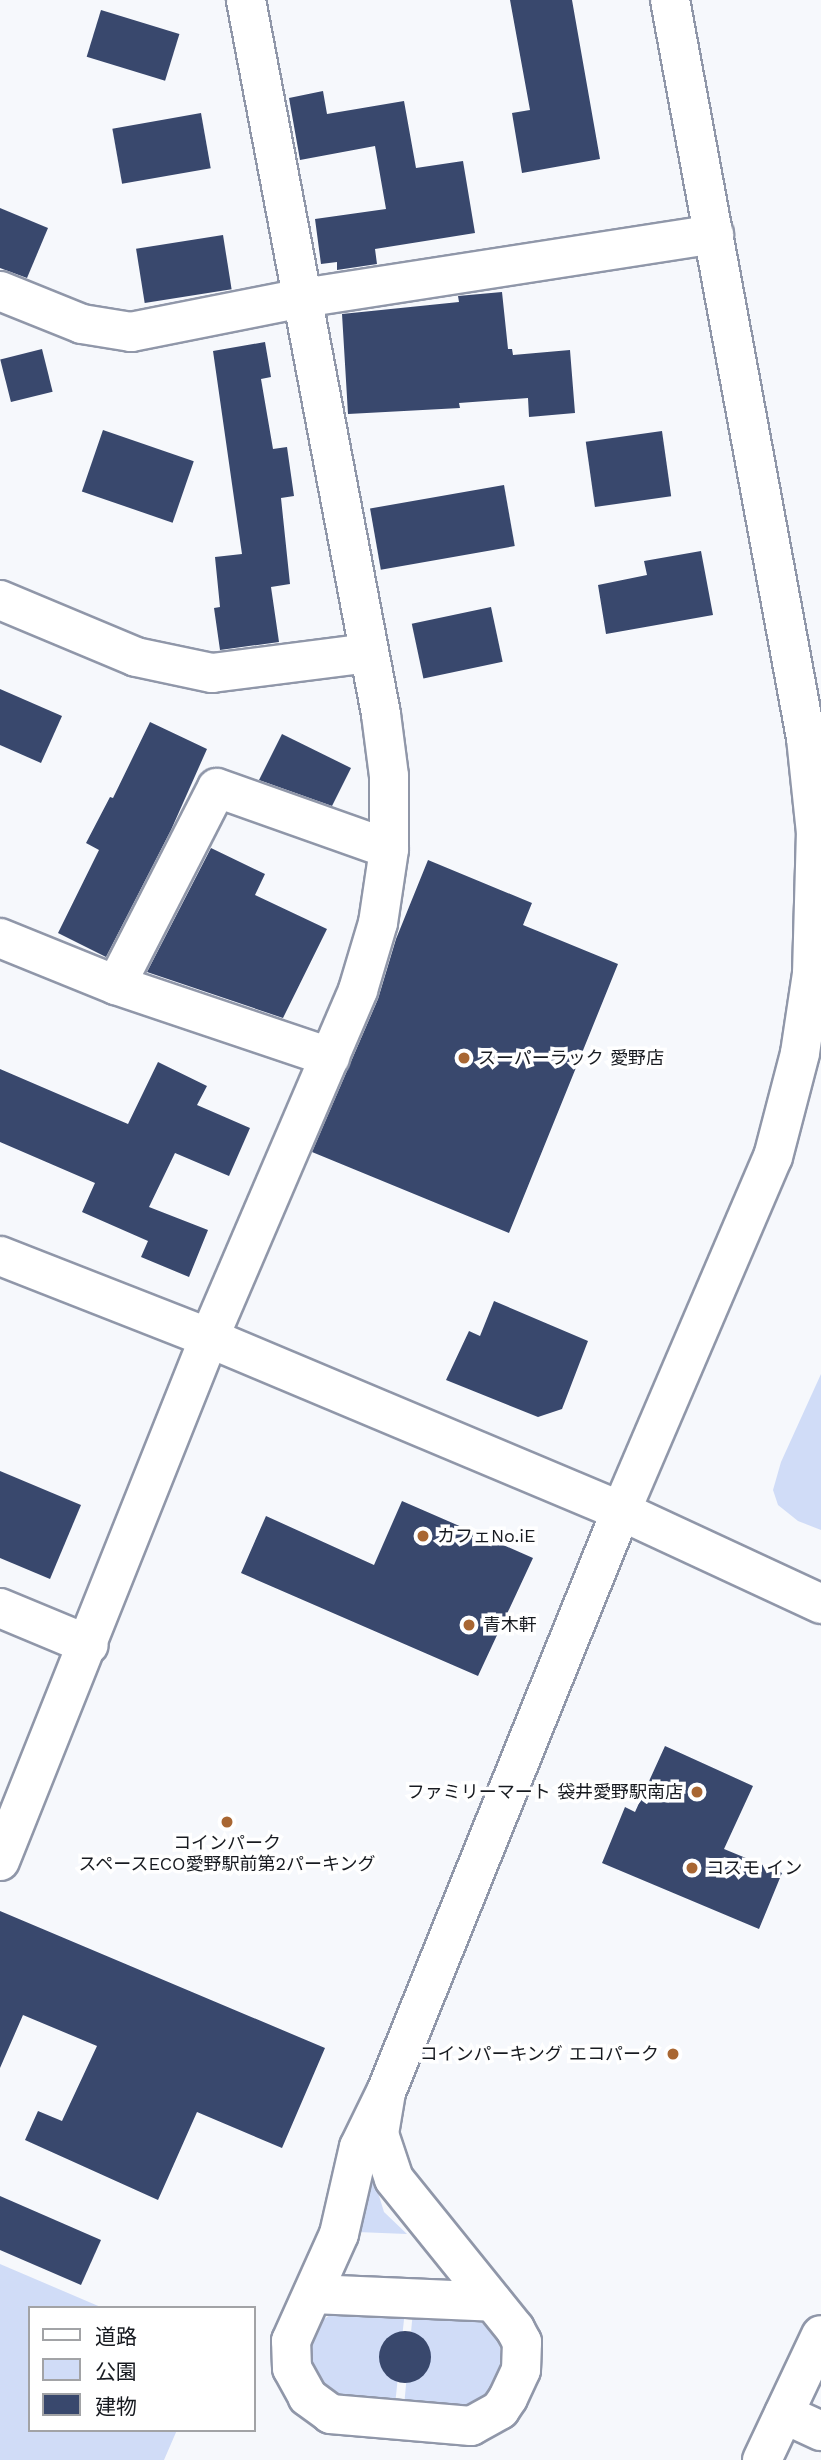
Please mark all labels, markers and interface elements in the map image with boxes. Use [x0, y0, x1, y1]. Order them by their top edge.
place label: スーパーラック 愛野店 [478, 1047, 664, 1069]
marker: スーパーラック 愛野店 [456, 1050, 472, 1066]
place label: カフェNo.iE [437, 1525, 536, 1547]
marker: カフェNo.iE [415, 1528, 431, 1544]
place label: 青木軒 [483, 1614, 537, 1636]
marker: 青木軒 [461, 1617, 477, 1633]
place label: ファミリーマート 袋井愛野駅南店 [407, 1781, 683, 1803]
marker: ファミリーマート 袋井愛野駅南店 [689, 1784, 705, 1800]
marker: コインパーク スペースECO愛野駅前第2パーキング [219, 1814, 235, 1830]
place label: コインパーク スペースECO愛野駅前第2パーキング [77, 1833, 377, 1876]
place label: コスモ イン [706, 1857, 802, 1879]
marker: コスモ イン [684, 1860, 700, 1876]
place label: コインパーキング エコパーク [419, 2043, 659, 2065]
marker: コインパーキング エコパーク [665, 2046, 681, 2062]
legend [28, 2306, 256, 2432]
text: 道路 [95, 2324, 137, 2349]
text: 公園 [95, 2359, 137, 2384]
text: 建物 [95, 2394, 137, 2419]

